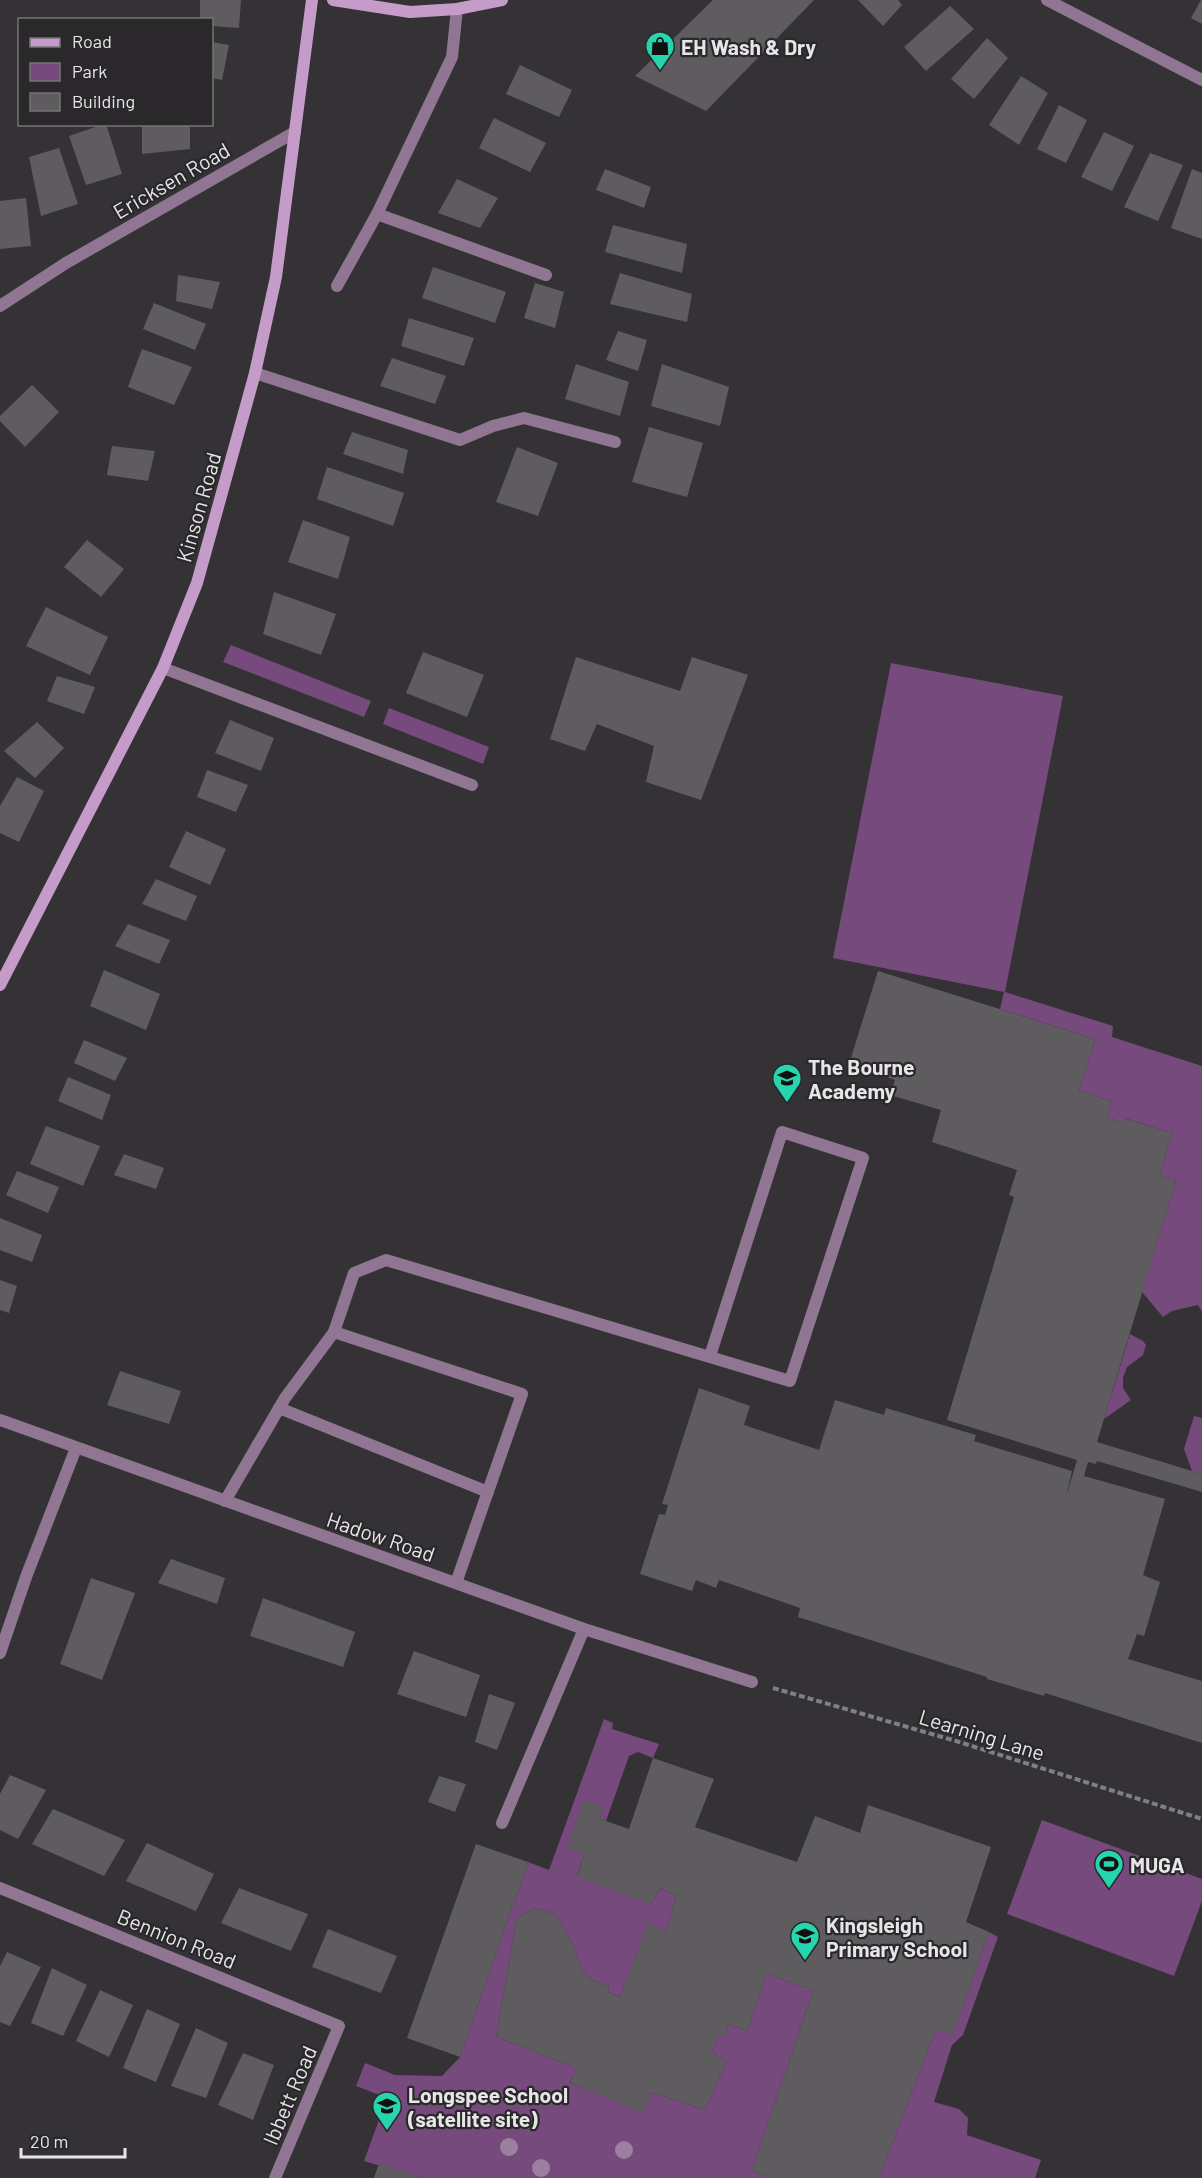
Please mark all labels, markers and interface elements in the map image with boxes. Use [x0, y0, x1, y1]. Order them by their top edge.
legend [18, 18, 213, 126]
text: Road [72, 30, 112, 52]
shop icon: EH Wash & Dry [644, 30, 676, 72]
place label: EH Wash & Dry [681, 34, 816, 59]
text: Park [72, 60, 107, 82]
text: Building [72, 90, 135, 112]
street label: Ericksen Road [108, 137, 234, 223]
street label: Kinson Road [170, 449, 226, 565]
place label: The Bourne Academy [808, 1054, 914, 1103]
school or university icon: The Bourne Academy [771, 1062, 803, 1104]
street label: Hadow Road [324, 1506, 438, 1566]
street label: Learning Lane [916, 1703, 1048, 1765]
sports icon: MUGA [1093, 1848, 1125, 1890]
place label: MUGA [1130, 1852, 1185, 1877]
street label: Bennion Road [114, 1903, 240, 1973]
place label: Kingsleigh Primary School [826, 1912, 967, 1961]
school or university icon: Kingsleigh Primary School [789, 1920, 821, 1962]
street label: Ibbett Road [257, 2042, 321, 2148]
place label: Longspee School (satellite site) [407, 2082, 568, 2131]
school or university icon: Longspee School (satellite site) [371, 2090, 403, 2132]
scale bar [21, 2121, 124, 2159]
text: 20 m [30, 2130, 68, 2152]

